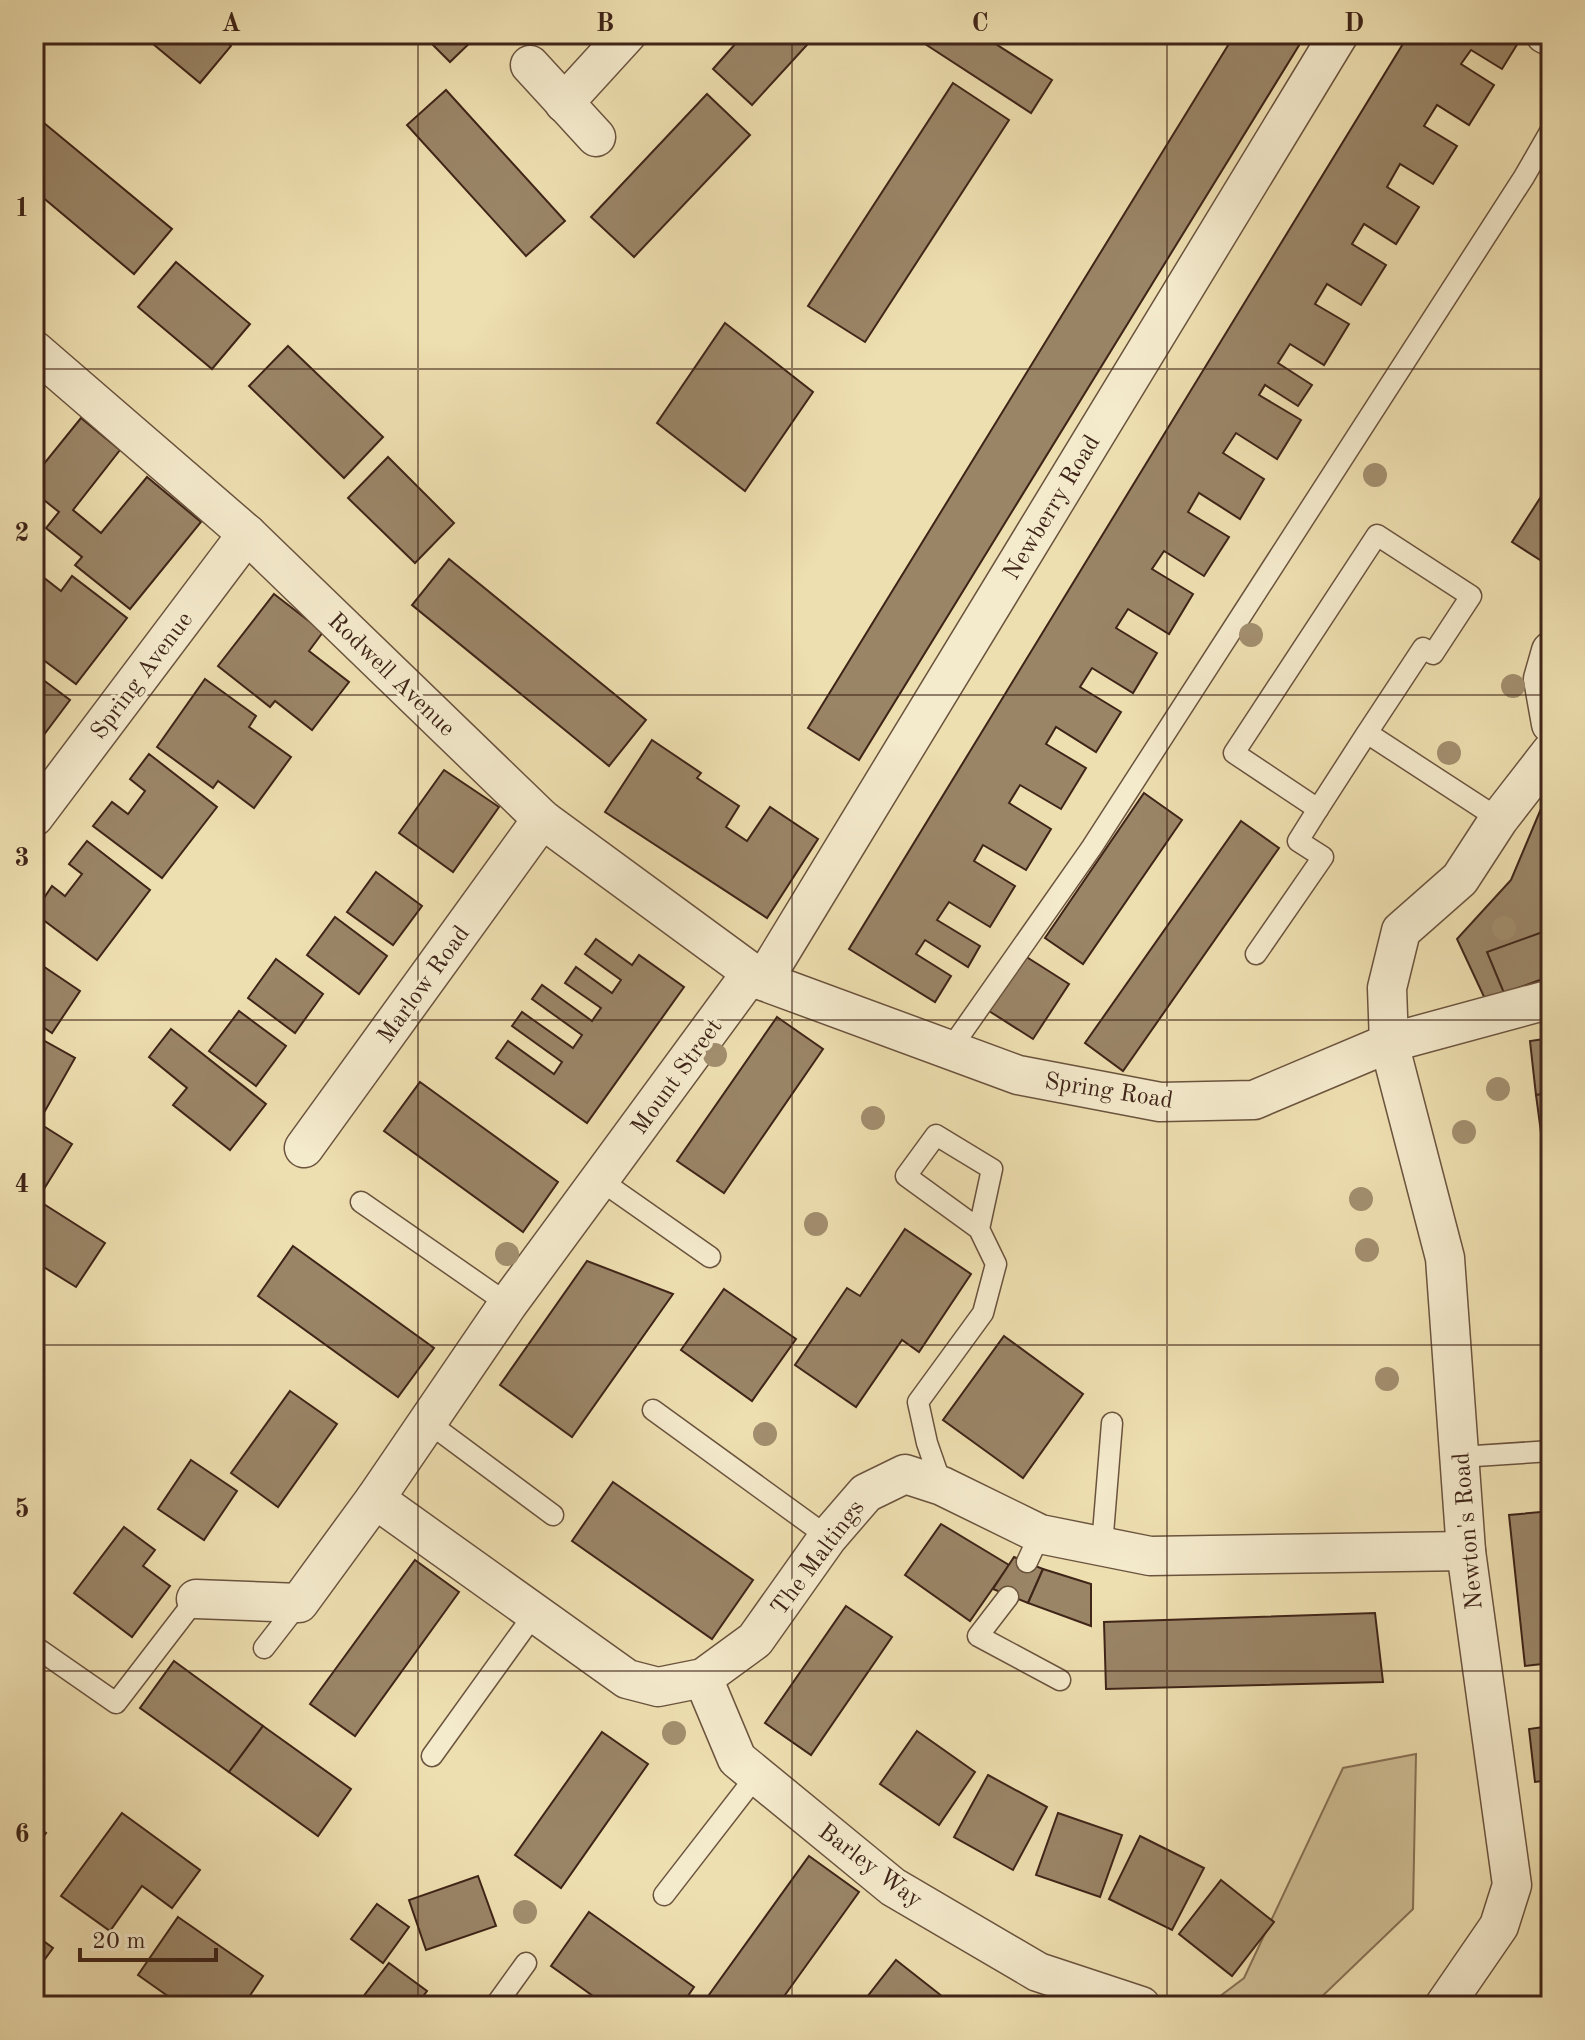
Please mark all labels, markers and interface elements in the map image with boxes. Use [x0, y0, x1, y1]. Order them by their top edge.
text: A [221, 11, 241, 37]
text: B [596, 11, 614, 37]
text: C [971, 11, 989, 37]
text: D [1344, 11, 1364, 37]
text: 1 [14, 196, 30, 222]
street label: Newberry Road [1000, 432, 1105, 585]
text: 2 [14, 521, 30, 547]
street label: Spring Avenue [87, 608, 198, 744]
street label: Rodwell Avenue [323, 609, 459, 742]
text: 3 [14, 846, 30, 872]
street label: Marlow Road [374, 922, 475, 1048]
street label: Mount Street [628, 1015, 727, 1139]
street label: Spring Road [1043, 1070, 1175, 1114]
text: 4 [14, 1172, 30, 1198]
street label: Newton's Road [1450, 1451, 1488, 1610]
street label: The Maltings [768, 1496, 870, 1620]
text: 5 [14, 1497, 30, 1523]
street label: Barley Way [813, 1820, 926, 1913]
text: 6 [14, 1822, 30, 1848]
scale bar [80, 1912, 216, 1962]
text: 20 m [92, 1930, 146, 1954]

